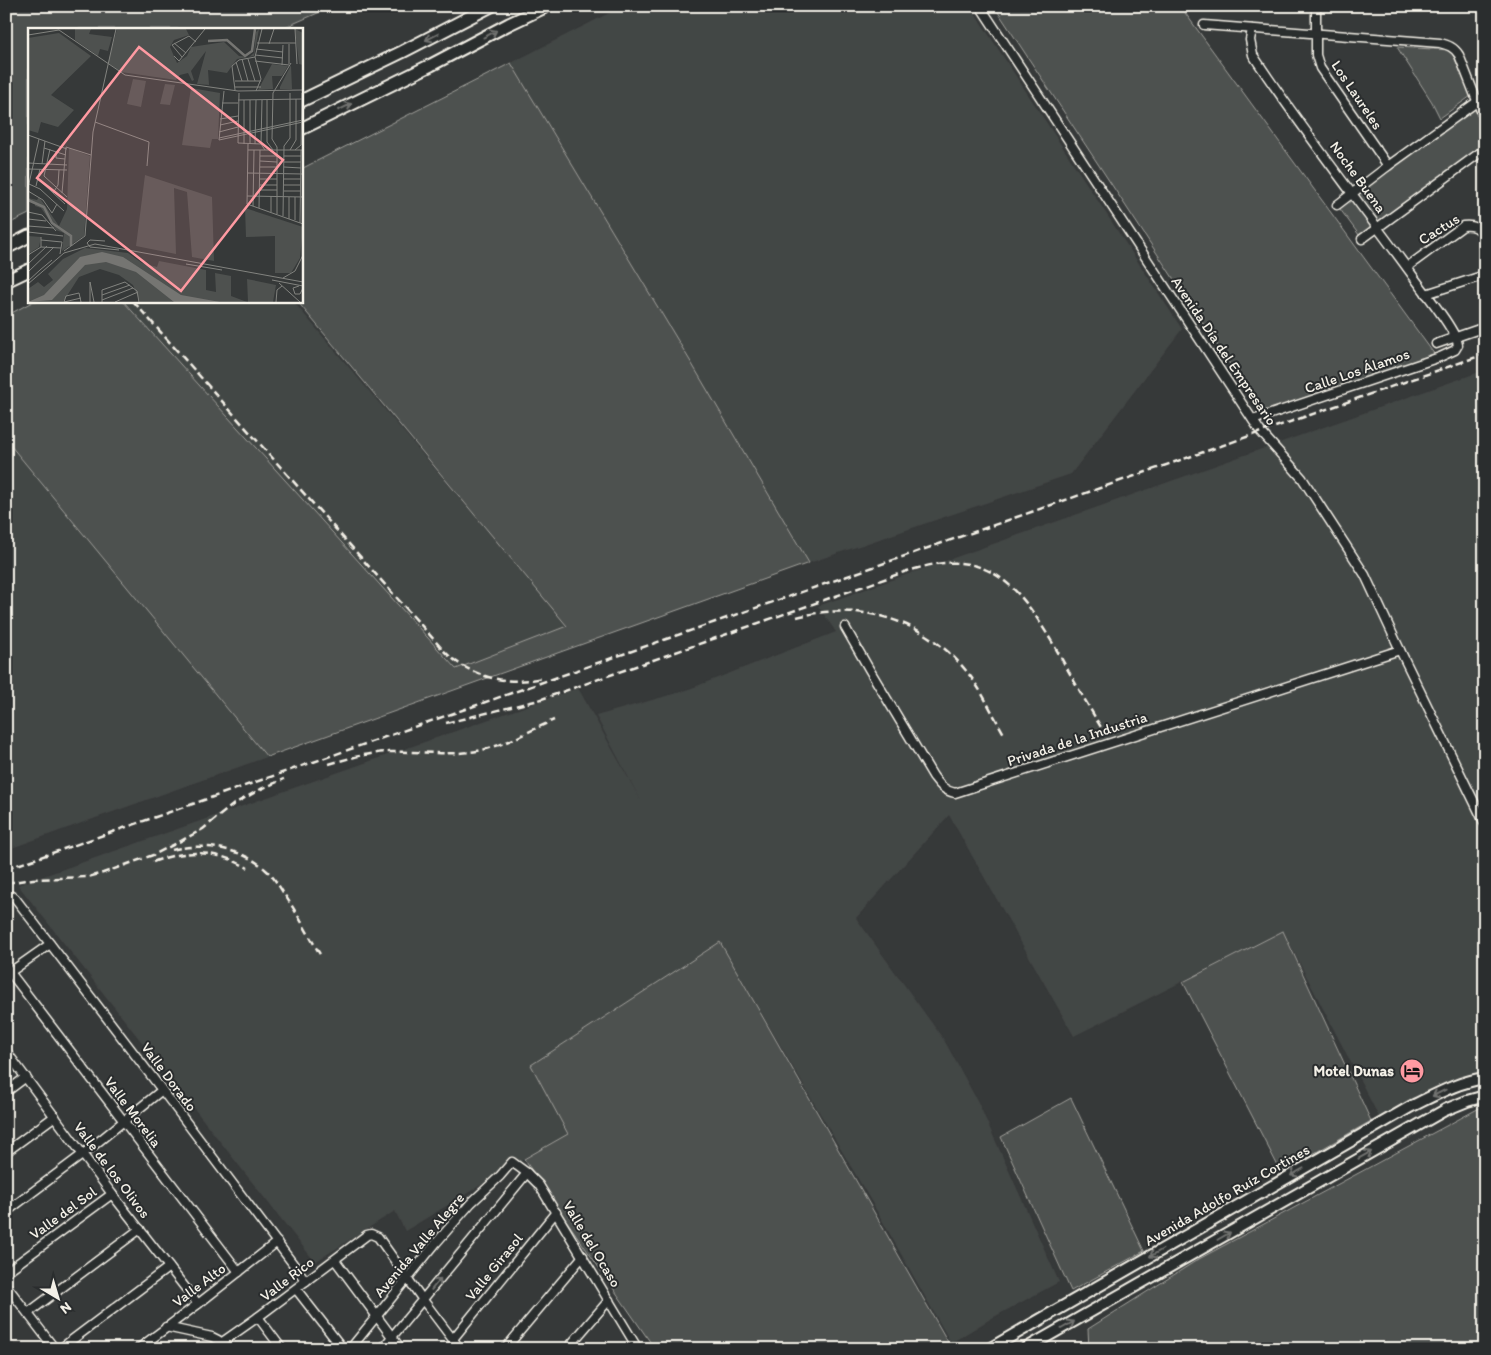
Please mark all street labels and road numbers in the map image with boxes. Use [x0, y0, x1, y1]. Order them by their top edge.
street label: Los Laureles [1327, 57, 1387, 133]
street label: Noche Buena [1326, 138, 1390, 217]
street label: Cactus [1415, 209, 1463, 249]
street label: Avenida Día del Empresario [1167, 273, 1281, 429]
street label: Calle Los Álamos [1302, 345, 1412, 397]
street label: Privada de la Industria [1005, 708, 1150, 770]
street label: Valle Dorado [137, 1039, 201, 1115]
street label: Valle Morelia [101, 1073, 166, 1151]
street label: Valle de los Olivos [70, 1118, 154, 1222]
street label: Avenida Adolfo Ruíz Cortines [1141, 1140, 1313, 1250]
street label: Valle del Sol [26, 1182, 101, 1243]
street label: Avenida Valle Alegre [370, 1189, 468, 1301]
street label: Valle del Ocaso [559, 1197, 625, 1291]
street label: Valle Girasol [461, 1229, 527, 1304]
street label: Valle Rico [256, 1253, 318, 1305]
street label: Valle Alto [169, 1259, 229, 1311]

